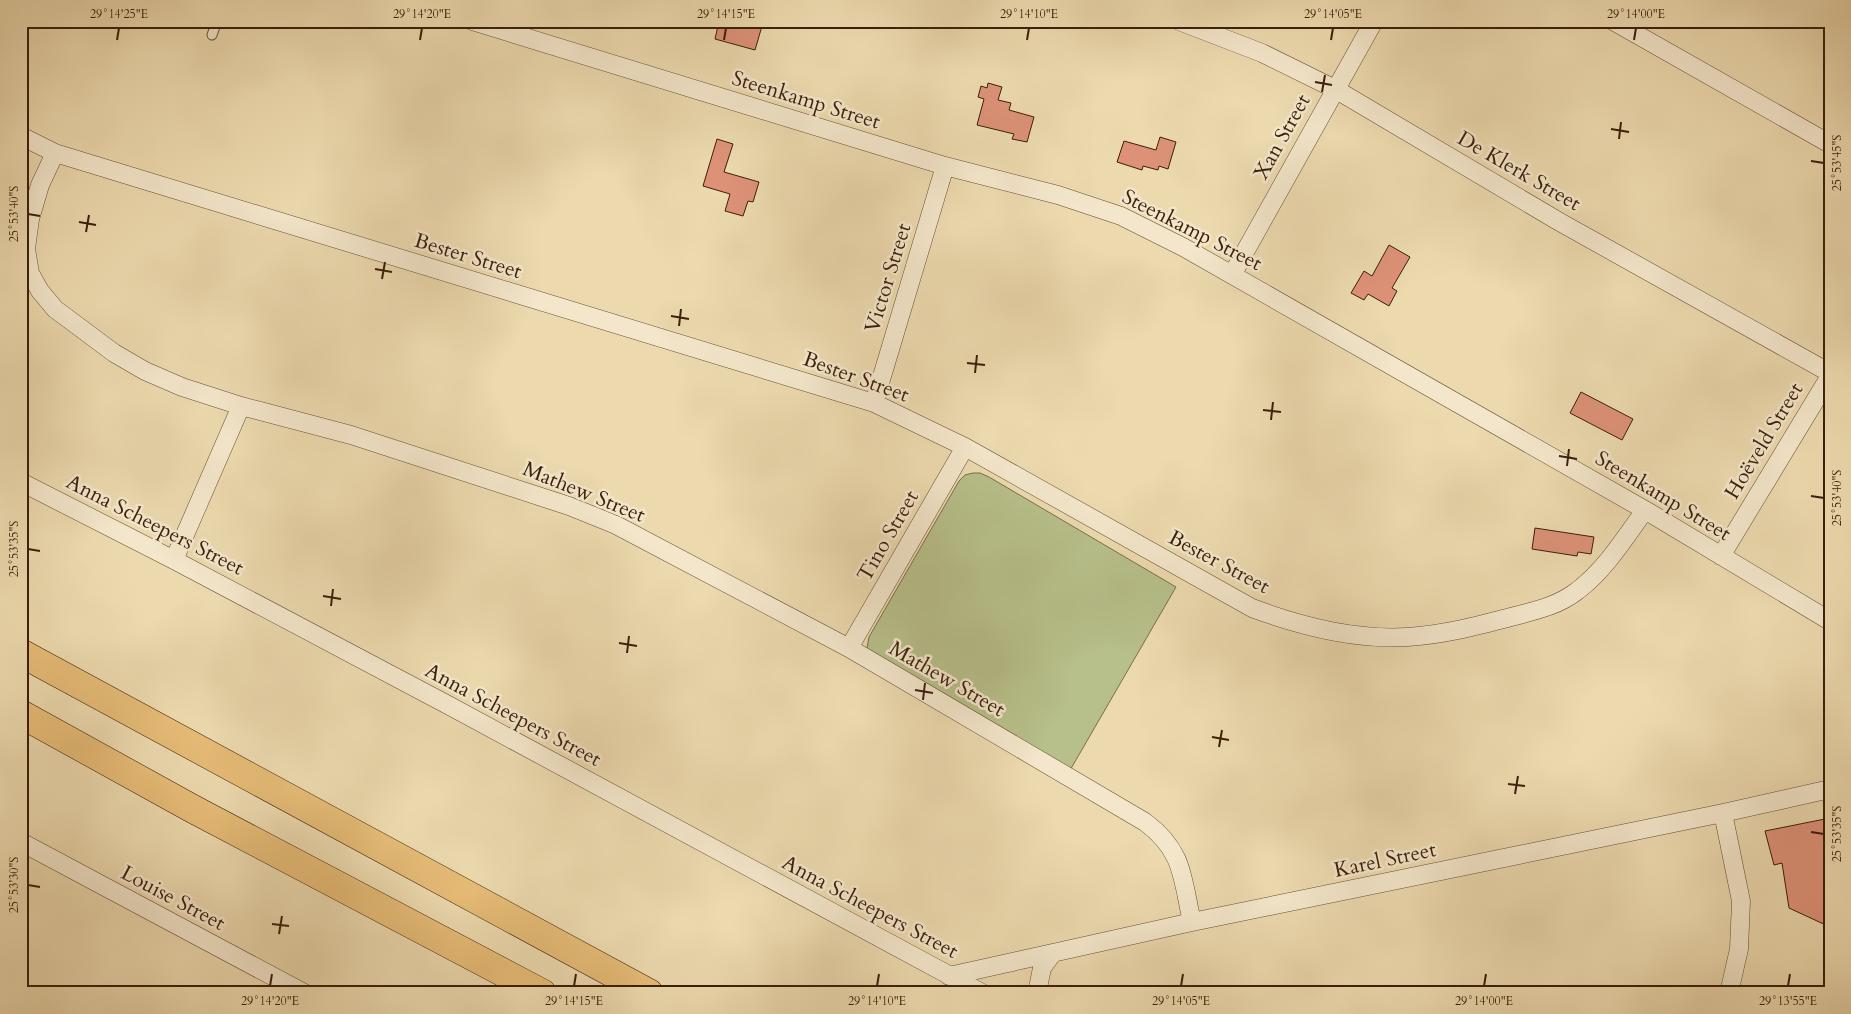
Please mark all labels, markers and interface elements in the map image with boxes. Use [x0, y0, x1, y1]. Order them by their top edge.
text: 29°14'25"E [90, 6, 148, 22]
text: 29°14'20"E [393, 6, 451, 22]
text: 29°14'15"E [697, 6, 755, 22]
text: 29°14'10"E [1000, 6, 1058, 22]
text: 29°14'05"E [1304, 6, 1362, 22]
text: 29°14'00"E [1607, 6, 1665, 22]
street label: Steenkamp Street [728, 64, 884, 136]
street label: Xan Street [1247, 89, 1318, 185]
street label: De Klerk Street [1452, 124, 1586, 218]
text: 25°53'45"S [1829, 135, 1845, 191]
street label: Steenkamp Street [1117, 182, 1267, 278]
text: 25°53'40"S [6, 186, 22, 242]
street label: Victor Street [858, 220, 918, 336]
street label: Bester Street [411, 226, 526, 286]
street label: Bester Street [799, 344, 913, 410]
street label: Hoëveld Street [1718, 377, 1810, 505]
street label: Steenkamp Street [1590, 444, 1737, 548]
street label: Mathew Street [519, 454, 650, 530]
street label: Anna Scheepers Street [61, 468, 249, 583]
text: 25°53'40"S [1829, 470, 1845, 526]
street label: Tino Street [850, 485, 926, 587]
text: 25°53'35"S [6, 521, 22, 577]
street label: Bester Street [1163, 523, 1275, 601]
street label: Mathew Street [884, 634, 1011, 724]
street label: Anna Scheepers Street [420, 656, 607, 774]
text: 25°53'35"S [1829, 806, 1845, 862]
street label: Karel Street [1331, 835, 1439, 885]
street label: Anna Scheepers Street [777, 848, 964, 966]
text: 25°53'30"S [6, 857, 22, 913]
street label: Louise Street [116, 858, 231, 938]
text: 29°14'20"E [241, 993, 299, 1009]
text: 29°14'15"E [545, 993, 603, 1009]
text: 29°14'10"E [848, 993, 906, 1009]
text: 29°14'05"E [1152, 993, 1210, 1009]
text: 29°14'00"E [1455, 993, 1513, 1009]
text: 29°13'55"E [1759, 993, 1817, 1009]

